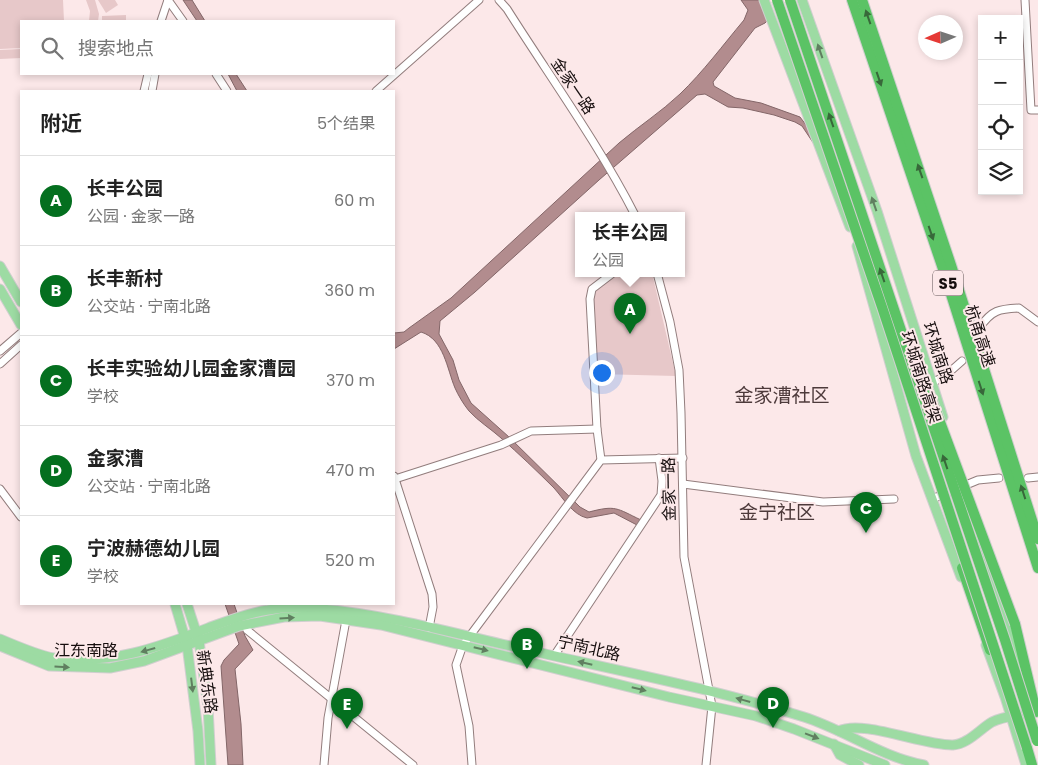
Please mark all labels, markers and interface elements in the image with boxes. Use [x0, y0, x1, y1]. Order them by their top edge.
one-way arrow [864, 9, 872, 24]
north arrow [918, 15, 963, 60]
map controls [978, 15, 1023, 195]
button: + [978, 15, 1023, 60]
search box [20, 20, 395, 75]
icon: search [38, 34, 66, 62]
text: 搜索地点 [78, 35, 154, 62]
one-way arrow [816, 43, 824, 58]
street label: 金家一路 [546, 53, 600, 119]
button: − [978, 60, 1023, 105]
one-way arrow [876, 72, 883, 87]
button: locate [978, 105, 1023, 150]
text: 附近 [40, 109, 82, 138]
text: 5个结果 [317, 112, 375, 135]
one-way arrow [826, 113, 834, 128]
button: layers [978, 150, 1023, 195]
one-way arrow [915, 163, 923, 178]
text: 长丰公园 [87, 175, 163, 202]
text: A [50, 189, 62, 212]
text: 60 m [334, 189, 375, 212]
one-way arrow [870, 197, 877, 212]
text: 公园 · 金家一路 [87, 205, 195, 228]
popup [575, 212, 685, 277]
text: 长丰公园 [592, 219, 668, 246]
one-way arrow [928, 226, 935, 241]
text: 公园 [592, 249, 624, 272]
text: 长丰新村 [87, 265, 163, 292]
one-way arrow [878, 267, 885, 282]
road number: S5 [933, 270, 963, 296]
text: B [51, 279, 61, 302]
text: 360 m [325, 279, 375, 302]
pin: A [614, 293, 646, 334]
text: 公交站 · 宁南北路 [87, 295, 211, 318]
street label: 杭甬高速 [959, 302, 1001, 370]
street label: 环城南路 [917, 319, 959, 387]
street label: 环城南路高架 [895, 328, 947, 426]
text: 长丰实验幼儿园金家漕园 [87, 355, 296, 382]
your location [589, 360, 615, 386]
text: C [50, 369, 62, 392]
text: 370 m [326, 369, 375, 392]
one-way arrow [977, 381, 985, 396]
district label: 金家漕社区 [734, 382, 830, 409]
text: 学校 [87, 385, 119, 408]
text: 金家漕 [87, 445, 144, 472]
one-way arrow [941, 454, 948, 469]
street label: 金家一路 [657, 457, 681, 521]
text: D [50, 459, 62, 482]
text: 470 m [325, 459, 375, 482]
text: 公交站 · 宁南北路 [87, 475, 211, 498]
one-way arrow [1019, 485, 1027, 500]
pin: C [850, 492, 882, 533]
district label: 金宁社区 [739, 499, 815, 526]
text: 宁波赫德幼儿园 [87, 535, 220, 562]
text: E [52, 549, 60, 572]
text: 520 m [325, 549, 375, 572]
text: 学校 [87, 565, 119, 588]
one-way arrow [279, 613, 295, 621]
pin: B [511, 628, 543, 669]
street label: 宁南北路 [555, 630, 623, 666]
street label: 江东南路 [54, 639, 118, 662]
one-way arrow [140, 646, 155, 654]
one-way arrow [474, 646, 489, 654]
street label: 新典东路 [191, 649, 223, 715]
one-way arrow [577, 659, 592, 667]
one-way arrow [54, 664, 70, 672]
one-way arrow [188, 678, 196, 694]
one-way arrow [631, 685, 646, 693]
pin: D [757, 687, 789, 728]
pin: E [331, 688, 363, 729]
one-way arrow [735, 696, 750, 704]
one-way arrow [805, 732, 820, 740]

